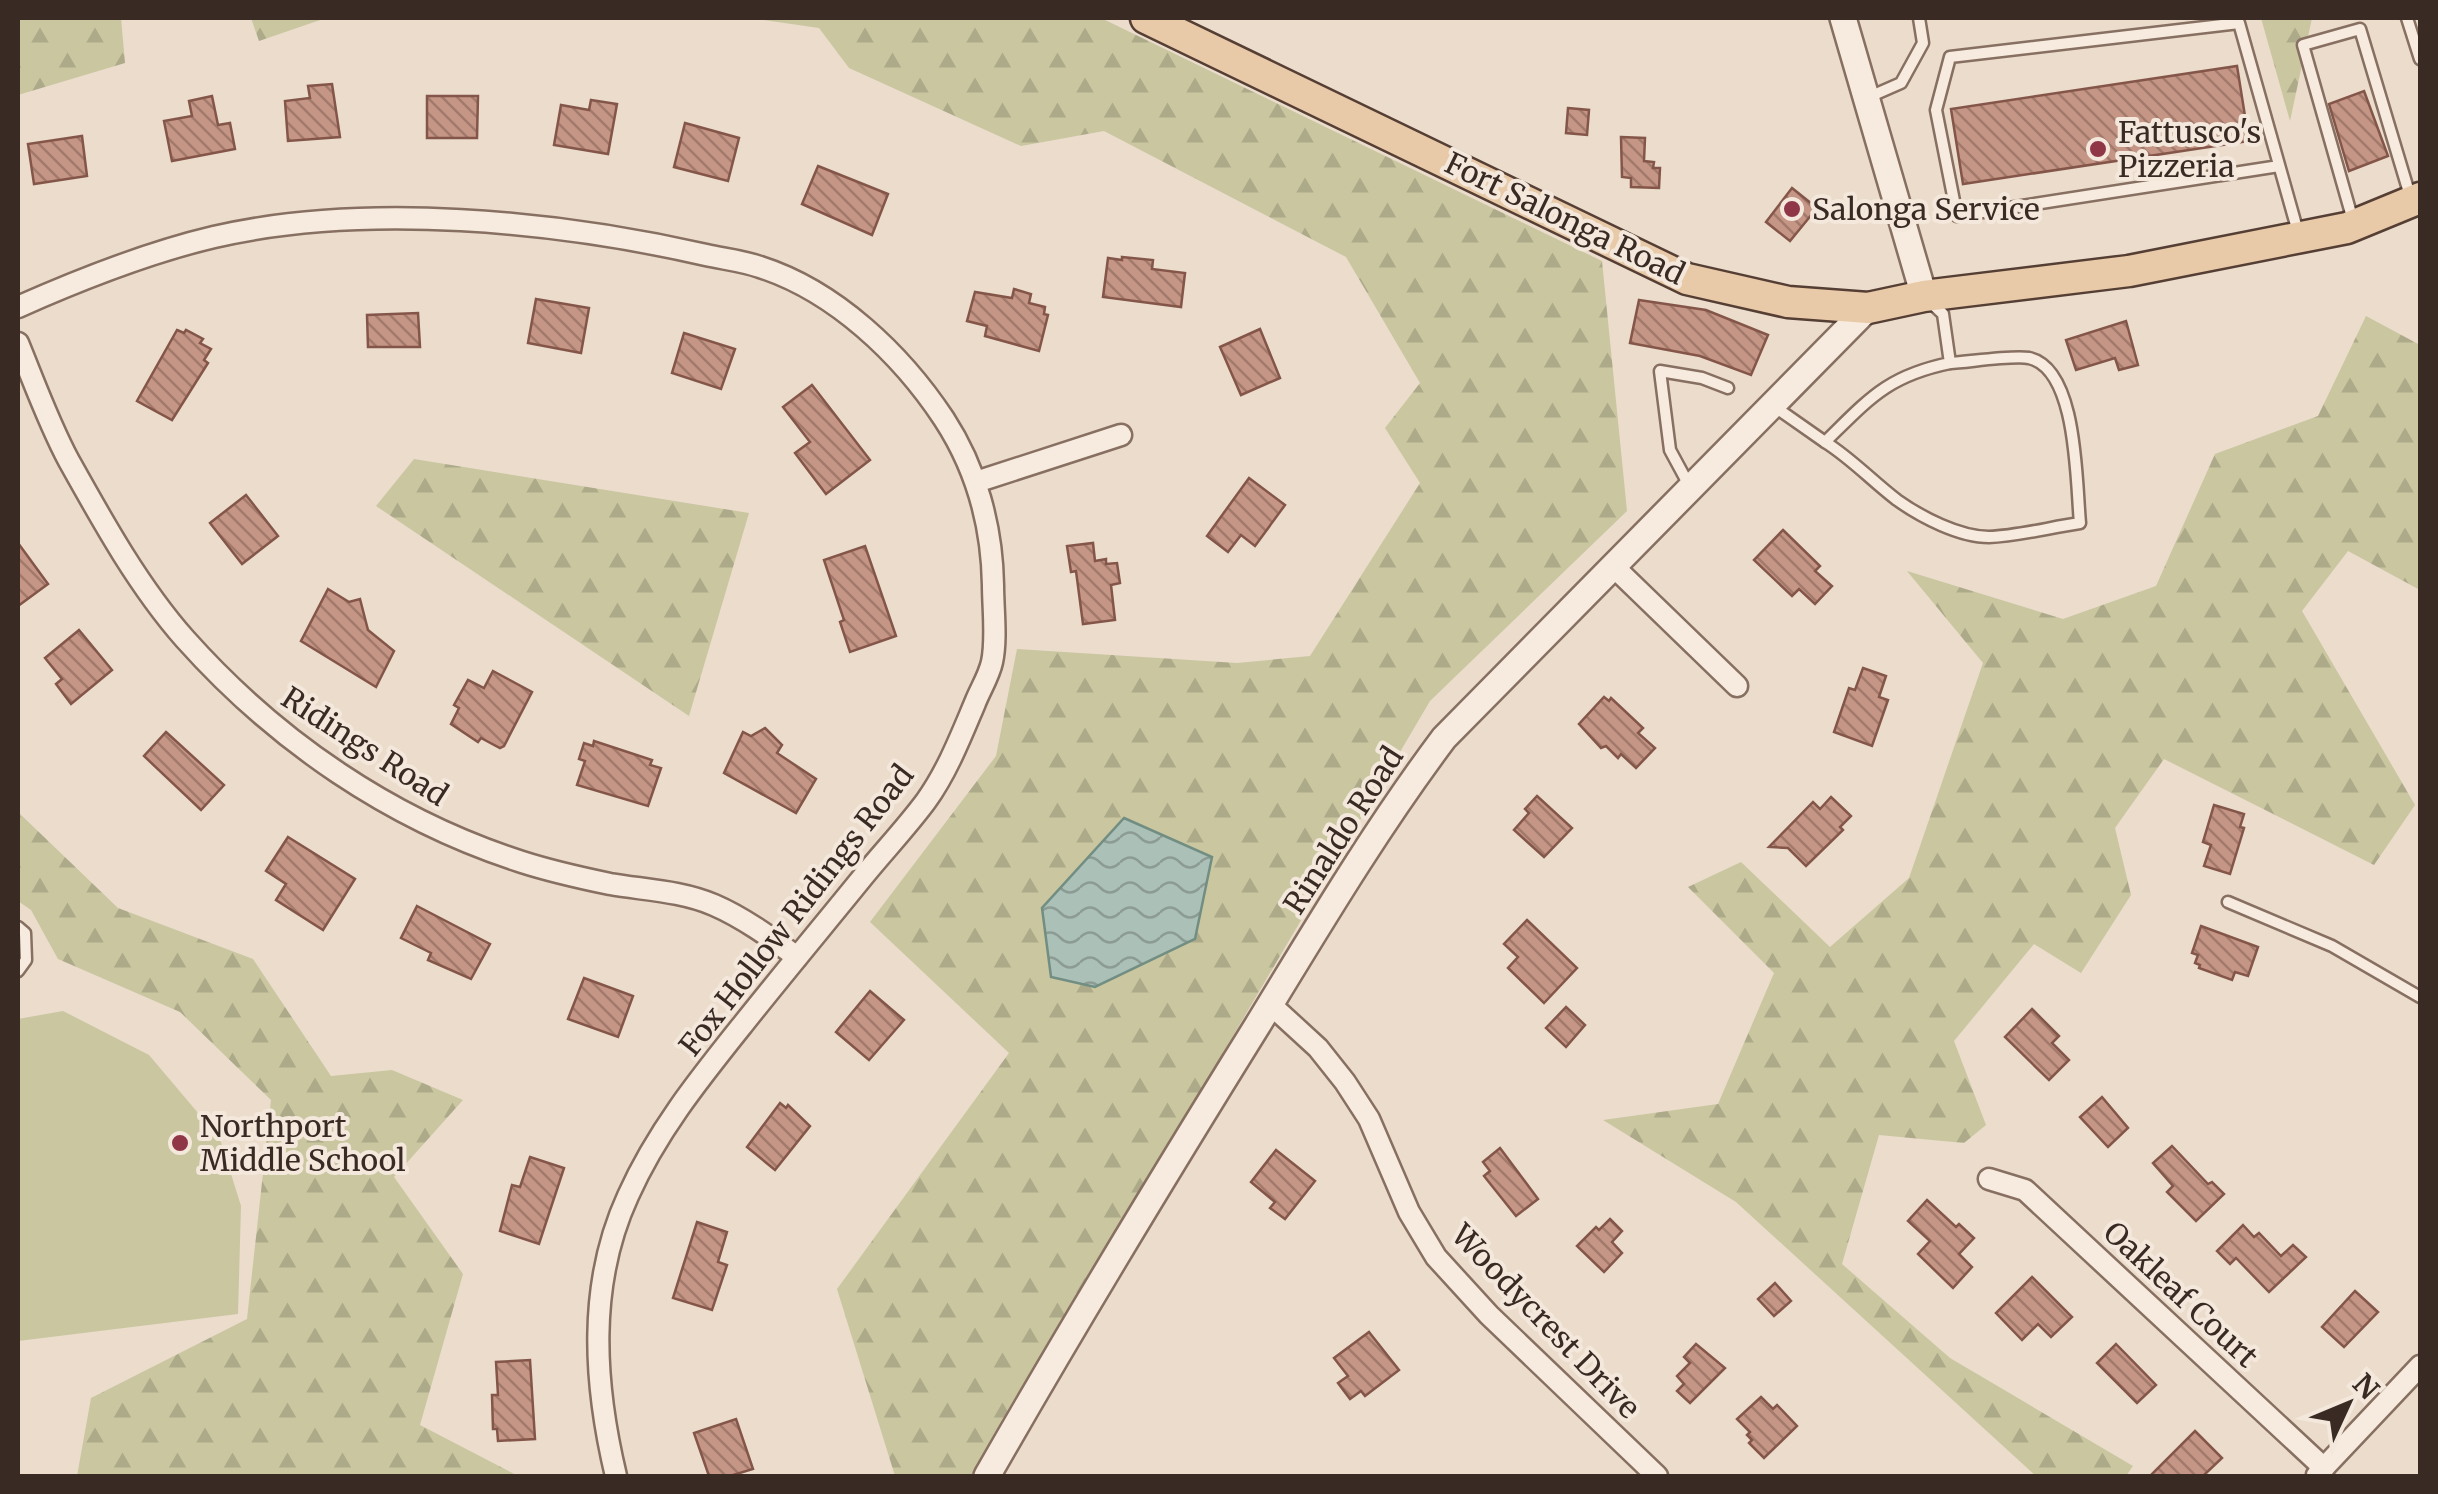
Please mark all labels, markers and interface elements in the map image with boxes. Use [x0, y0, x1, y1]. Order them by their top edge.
place label: Fattusco's Pizzeria [2118, 113, 2261, 185]
marker: Fattusco's Pizzeria [2087, 138, 2109, 160]
street label: Fort Salonga Road [1439, 143, 1691, 293]
place label: Salonga Service [1812, 190, 2040, 228]
marker: Salonga Service [1781, 198, 1803, 220]
street label: Ridings Road [275, 678, 455, 814]
street label: Rinaldo Road [1275, 739, 1411, 921]
street label: Fox Hollow Ridings Road [670, 757, 922, 1063]
place label: Northport Middle School [200, 1107, 406, 1179]
marker: Northport Middle School [169, 1132, 191, 1154]
street label: Oakleaf Court [2096, 1213, 2266, 1375]
street label: Woodycrest Drive [1443, 1215, 1648, 1426]
north arrow [2298, 1354, 2398, 1454]
text: N [2345, 1366, 2387, 1407]

